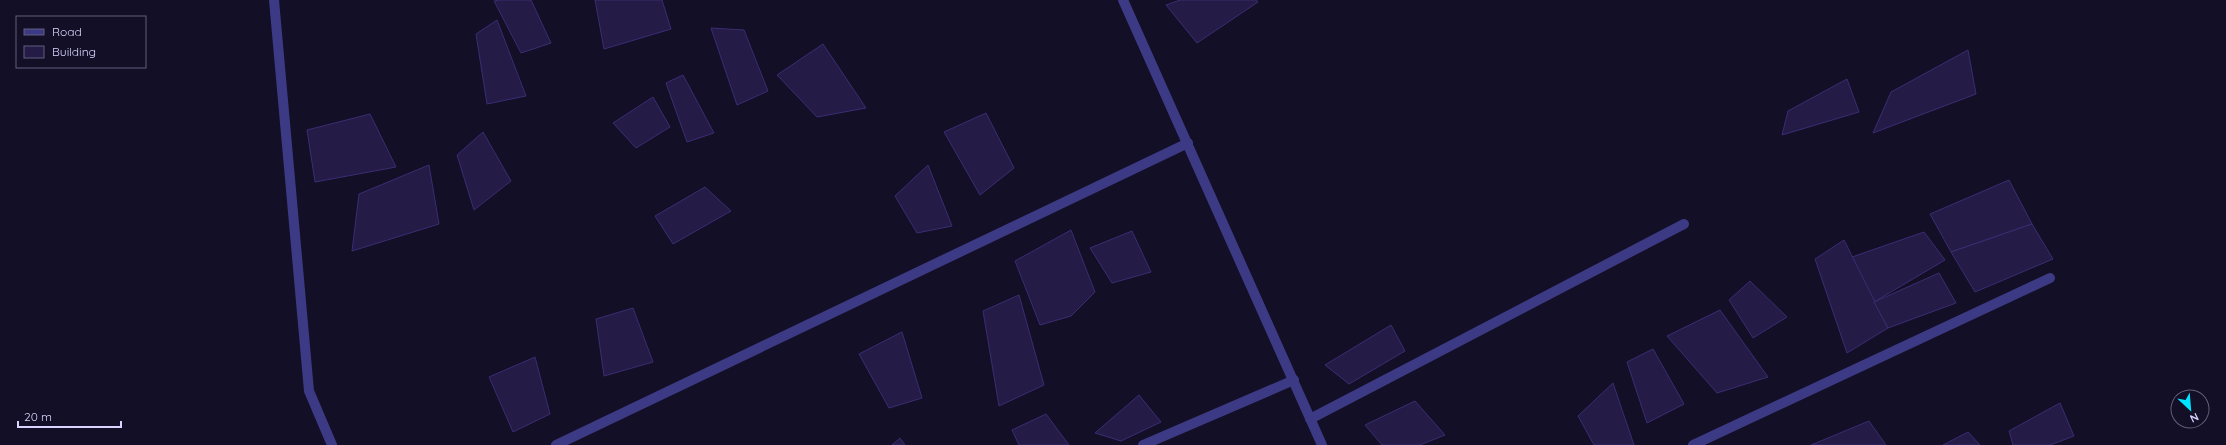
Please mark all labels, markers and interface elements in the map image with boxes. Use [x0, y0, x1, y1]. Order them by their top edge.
legend [16, 16, 146, 68]
text: Road [52, 24, 82, 39]
text: Building [52, 44, 96, 59]
north arrow [2170, 389, 2210, 429]
scale bar [18, 403, 121, 429]
text: 20 m [24, 409, 52, 424]
text: N [2188, 410, 2201, 426]

